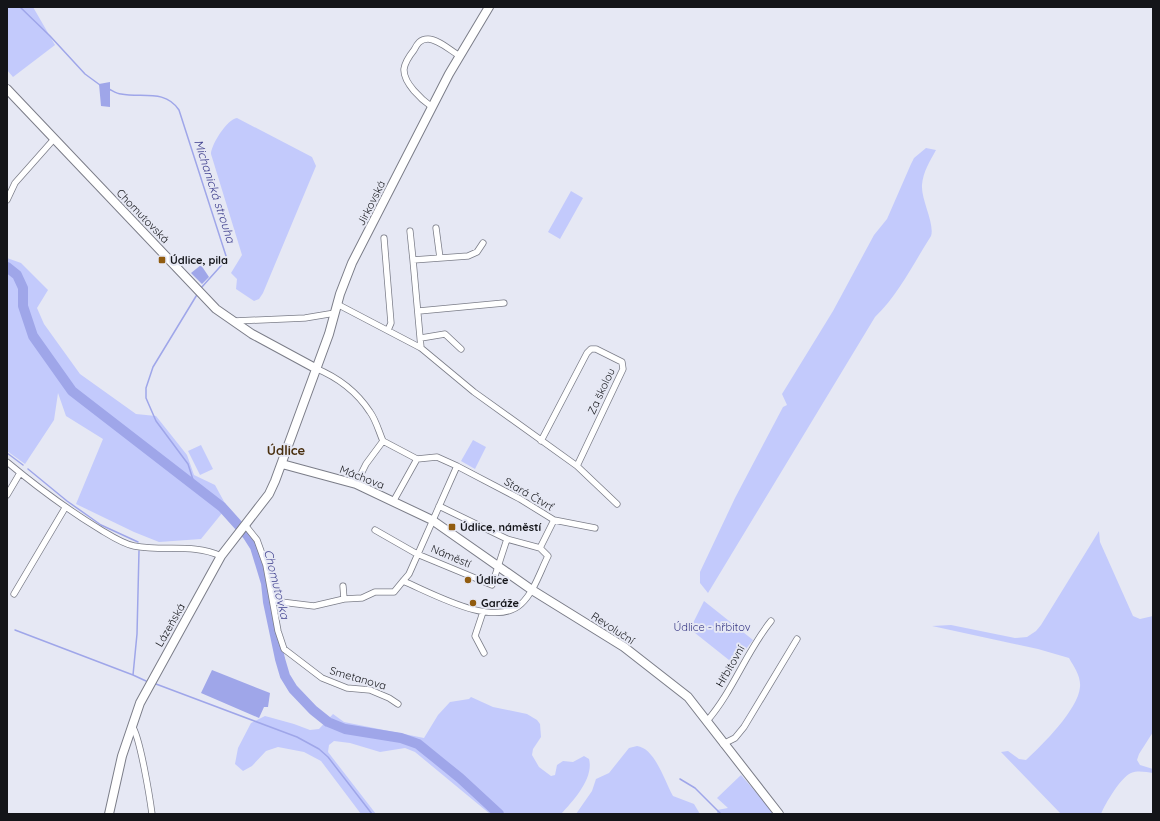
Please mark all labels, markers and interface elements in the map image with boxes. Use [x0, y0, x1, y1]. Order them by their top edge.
water label: Michanická strouha [191, 137, 239, 245]
street label: Jirkovská [354, 178, 388, 228]
street label: Chomutovská [114, 186, 172, 246]
place label: Údlice, pila [170, 253, 228, 267]
marker: Údlice, pila [157, 255, 167, 265]
street label: Za školou [584, 366, 618, 416]
district label: Údlice [267, 442, 305, 458]
street label: Máchova [338, 462, 386, 492]
street label: Stará Čtvrť [502, 474, 557, 514]
place label: Údlice, náměstí [460, 520, 541, 534]
marker: Údlice, náměstí [447, 522, 457, 532]
street label: Náměstí [429, 541, 474, 571]
water label: Chomutovka [261, 548, 293, 621]
place label: Údlice [476, 573, 509, 587]
marker: Údlice [463, 575, 473, 585]
place label: Garáže [481, 596, 520, 610]
marker: Garáže [468, 598, 478, 608]
street label: Lázeňská [152, 601, 188, 649]
street label: Revoluční [589, 609, 638, 648]
park label: Údlice - hřbitov [673, 620, 751, 634]
street label: Hřbitovní [712, 642, 748, 689]
street label: Smetanova [328, 663, 388, 693]

